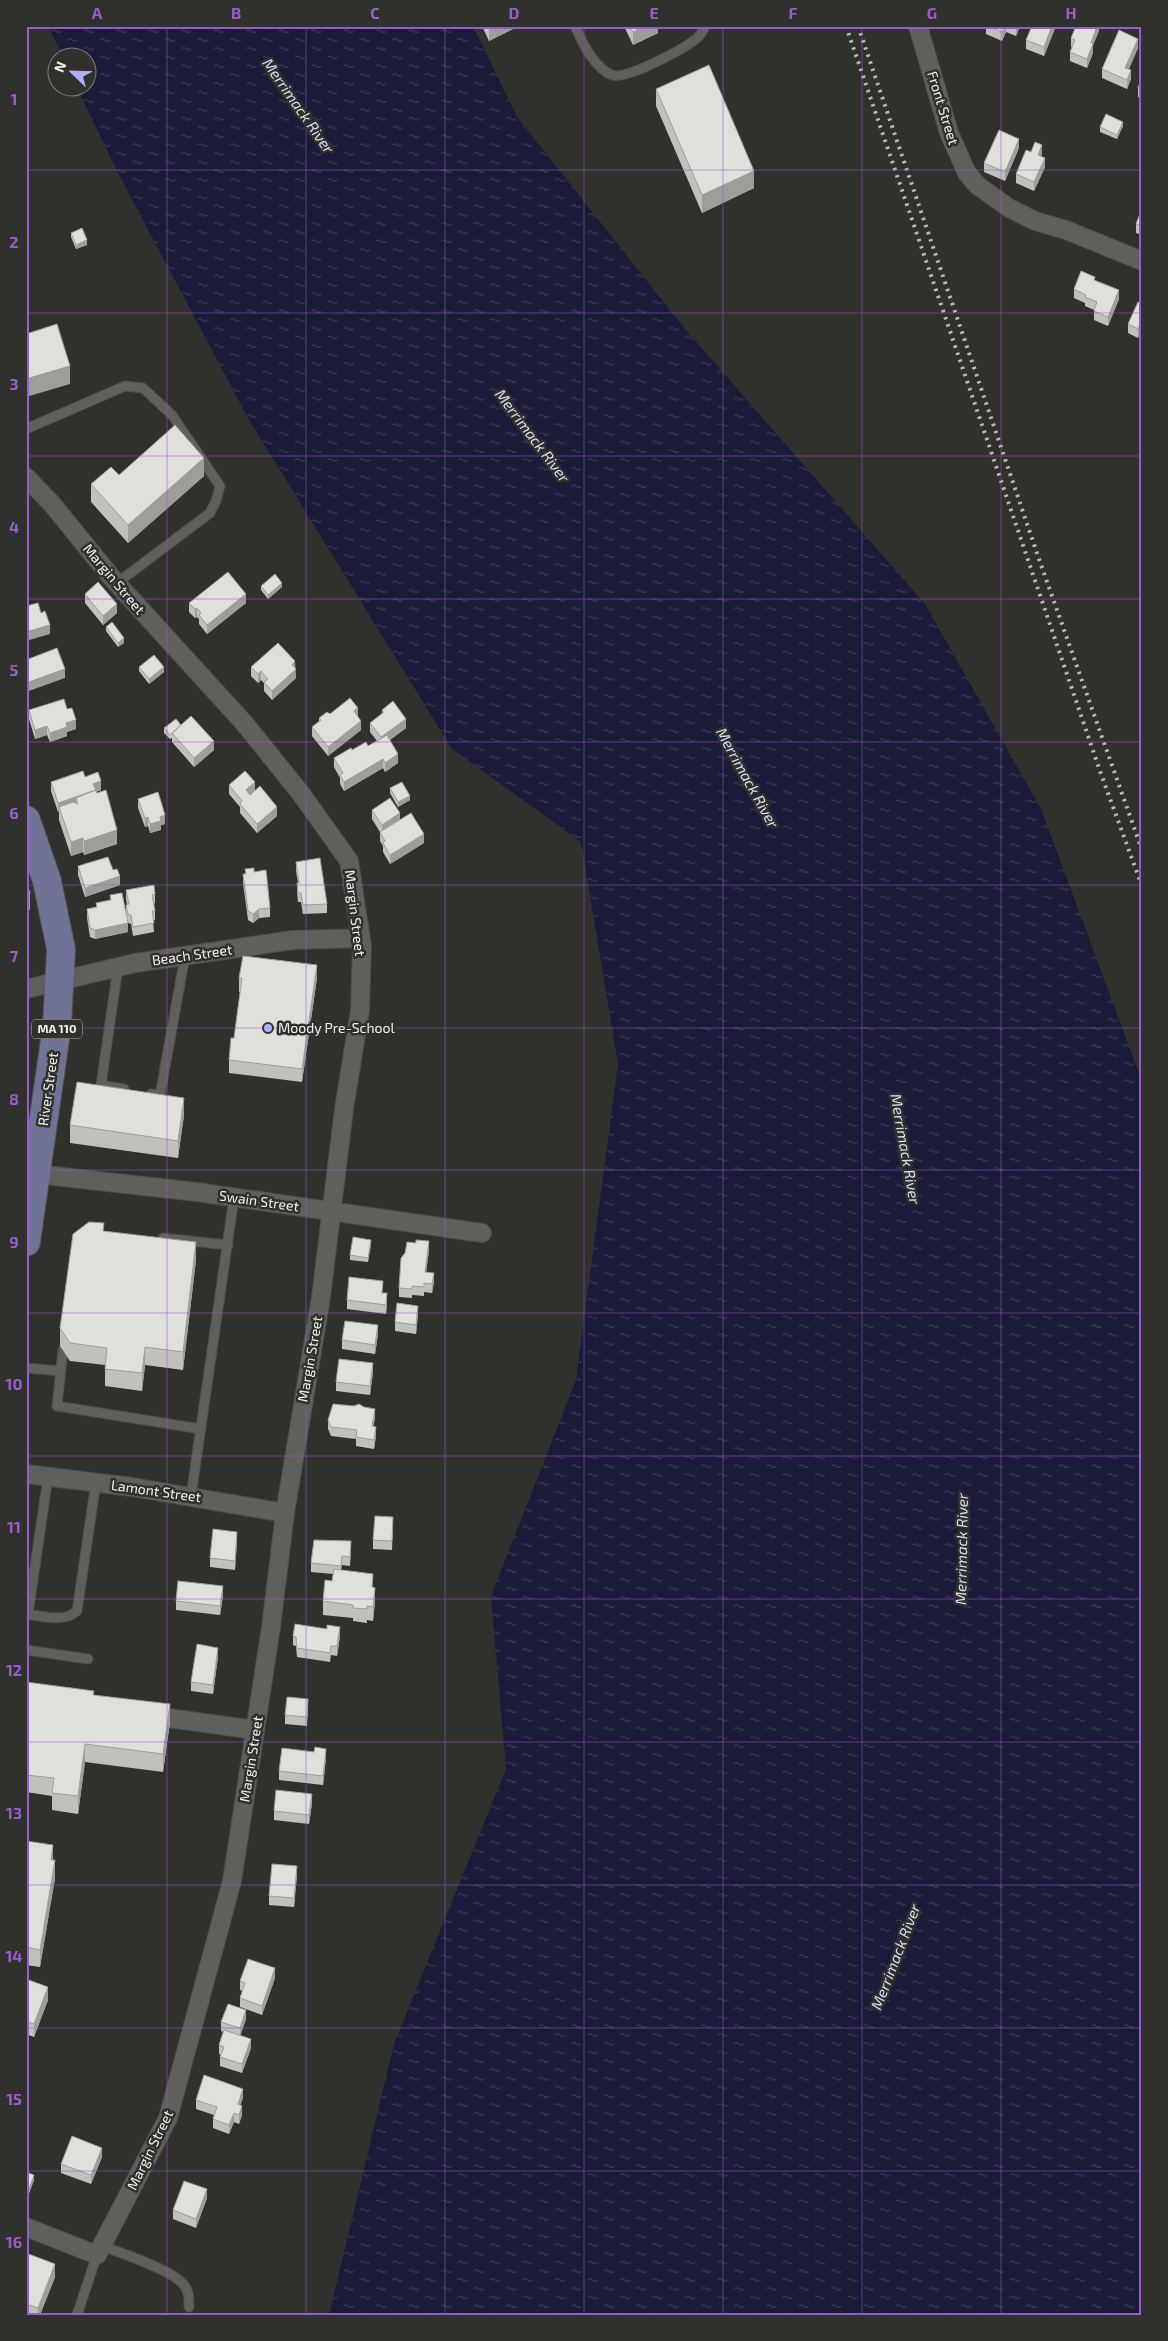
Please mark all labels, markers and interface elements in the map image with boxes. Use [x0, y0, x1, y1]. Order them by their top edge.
text: A [92, 3, 103, 22]
text: B [231, 3, 241, 22]
text: C [370, 3, 380, 22]
text: D [509, 3, 520, 22]
text: E [649, 3, 659, 22]
text: F [789, 3, 798, 22]
text: G [927, 3, 937, 22]
text: H [1065, 3, 1077, 22]
north arrow [48, 48, 98, 98]
water label: Merrimack River [259, 54, 339, 157]
text: N [50, 59, 69, 75]
street label: Front Street [924, 69, 963, 147]
text: 1 [11, 89, 17, 108]
text: 2 [9, 232, 19, 251]
text: 3 [9, 374, 19, 393]
water label: Merrimack River [492, 385, 574, 486]
text: 4 [9, 517, 19, 536]
street label: Margin Street [80, 540, 149, 617]
text: 5 [10, 660, 19, 679]
water label: Merrimack River [713, 724, 783, 832]
text: 6 [9, 803, 19, 822]
street label: Margin Street [342, 869, 369, 957]
street label: Beach Street [151, 940, 233, 969]
text: 7 [10, 946, 19, 965]
place label: Moody Pre-School [278, 1019, 395, 1036]
road number: MA 110 [32, 1020, 82, 1038]
marker: Moody Pre-School [262, 1022, 274, 1034]
street label: River Street [34, 1051, 61, 1127]
text: 8 [9, 1089, 19, 1108]
water label: Merrimack River [887, 1092, 925, 1206]
street label: Swain Street [218, 1186, 300, 1215]
text: 9 [9, 1232, 19, 1251]
street label: Margin Street [294, 1315, 325, 1403]
text: 10 [5, 1374, 23, 1393]
street label: Lamont Street [110, 1476, 202, 1505]
water label: Merrimack River [951, 1492, 971, 1605]
text: 11 [7, 1517, 21, 1536]
text: 12 [6, 1660, 22, 1679]
street label: Margin Street [235, 1715, 266, 1803]
text: 13 [6, 1803, 22, 1822]
water label: Merrimack River [867, 1900, 924, 2012]
text: 14 [5, 1946, 23, 1965]
text: 15 [6, 2089, 22, 2108]
street label: Margin Street [123, 2107, 176, 2193]
text: 16 [6, 2232, 22, 2251]

